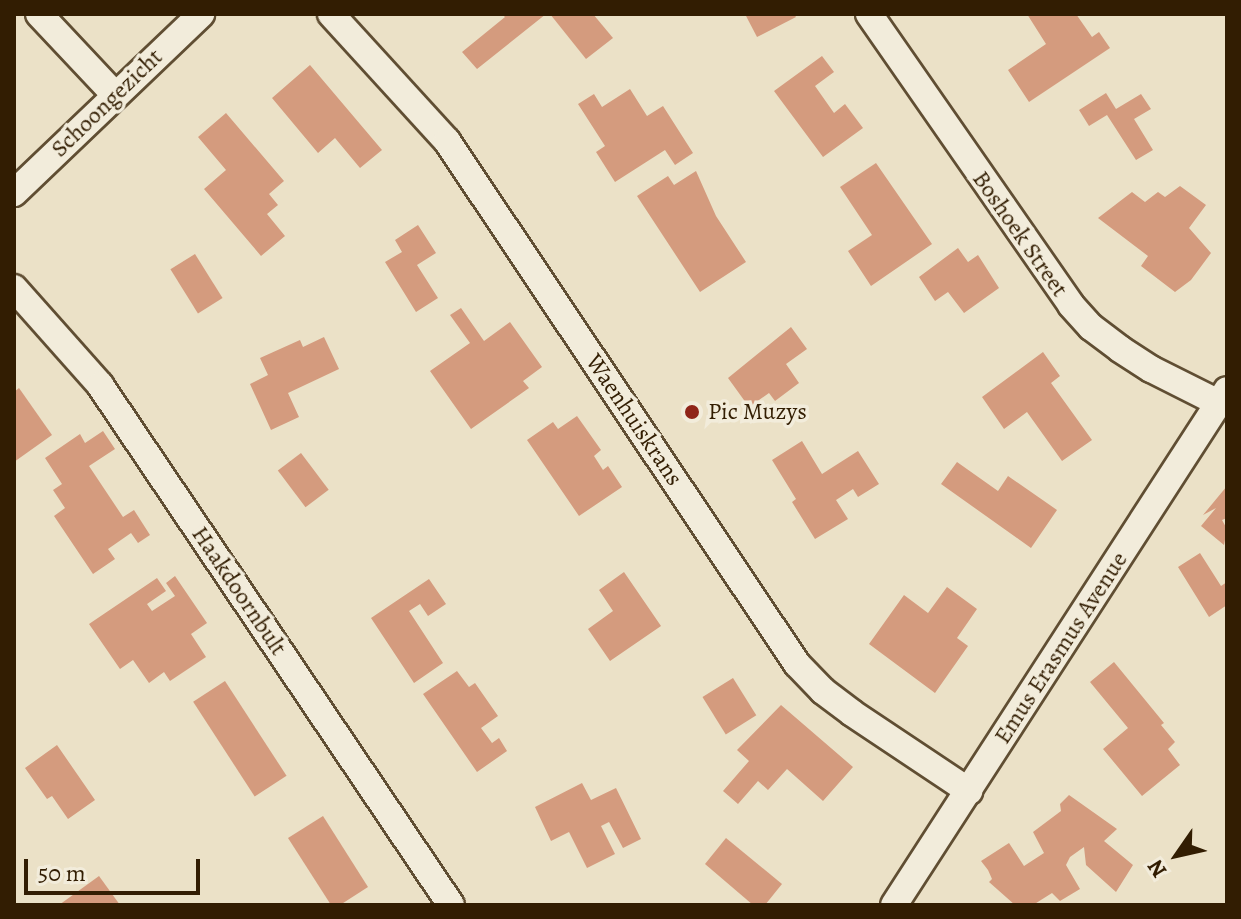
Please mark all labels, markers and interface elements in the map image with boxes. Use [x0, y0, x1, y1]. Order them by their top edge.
street label: Schoongezicht [45, 43, 169, 163]
street label: Boshoek Street [966, 166, 1074, 302]
street label: Waenhuiskrans [579, 349, 689, 491]
place label: Pic Muzys [708, 398, 807, 426]
marker: Pic Muzys [683, 403, 701, 421]
street label: Haakdoornbult [185, 521, 293, 661]
street label: Emus Erasmus Avenue [988, 547, 1134, 749]
north arrow [1137, 815, 1217, 895]
scale bar [28, 843, 204, 893]
text: N [1140, 853, 1174, 883]
text: 50 m [38, 857, 86, 889]

